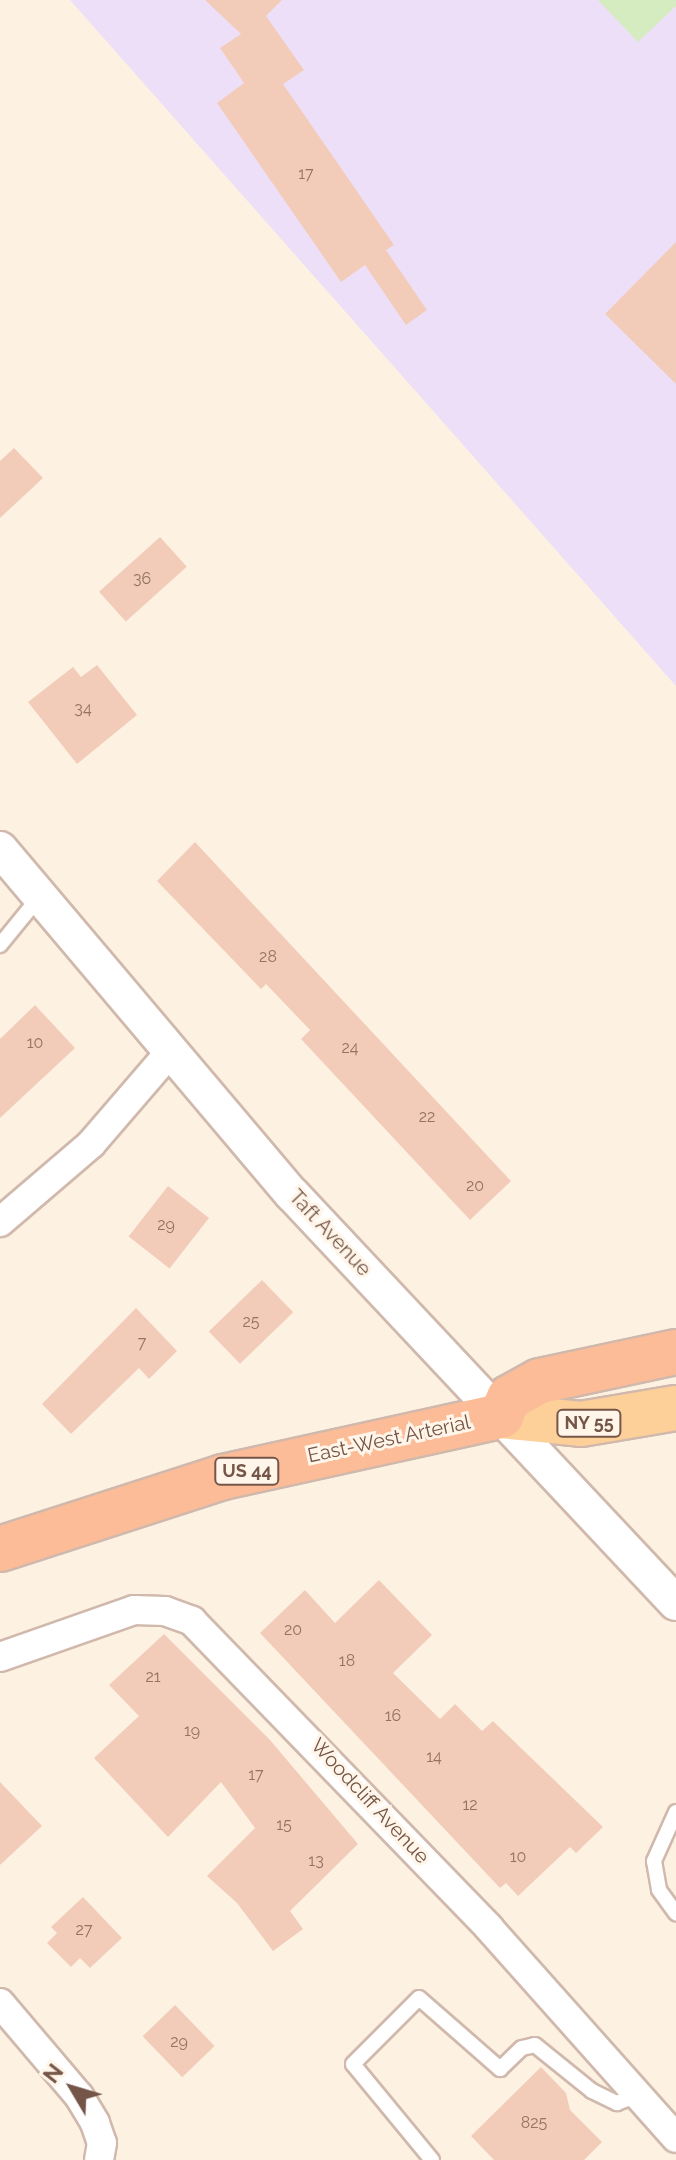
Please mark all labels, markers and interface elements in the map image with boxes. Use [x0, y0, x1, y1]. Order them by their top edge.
house number: 17 [298, 164, 314, 184]
house number: 36 [133, 569, 151, 589]
house number: 34 [74, 699, 92, 719]
house number: 28 [259, 947, 277, 967]
house number: 10 [27, 1033, 43, 1053]
house number: 24 [341, 1038, 359, 1058]
house number: 22 [419, 1107, 435, 1127]
house number: 20 [466, 1176, 484, 1196]
street label: Taft Avenue [284, 1185, 376, 1281]
house number: 29 [157, 1215, 175, 1235]
house number: 25 [242, 1312, 260, 1332]
house number: 7 [138, 1333, 146, 1353]
road number: NY 55 [555, 1409, 623, 1437]
street label: East-West Arterial [305, 1410, 473, 1468]
road number: US 44 [213, 1457, 281, 1485]
house number: 20 [284, 1620, 302, 1640]
house number: 18 [339, 1651, 355, 1671]
house number: 21 [145, 1667, 161, 1687]
house number: 16 [385, 1706, 401, 1726]
house number: 19 [184, 1721, 200, 1741]
street label: Woodcliff Avenue [305, 1733, 435, 1869]
house number: 14 [426, 1747, 442, 1767]
house number: 17 [248, 1765, 264, 1785]
house number: 12 [462, 1795, 478, 1815]
house number: 15 [276, 1815, 292, 1835]
house number: 10 [510, 1847, 526, 1867]
house number: 13 [308, 1851, 324, 1871]
house number: 27 [76, 1920, 92, 1940]
house number: 29 [170, 2032, 188, 2052]
north arrow [32, 2048, 112, 2128]
text: N [38, 2059, 68, 2088]
house number: 825 [521, 2113, 547, 2133]

